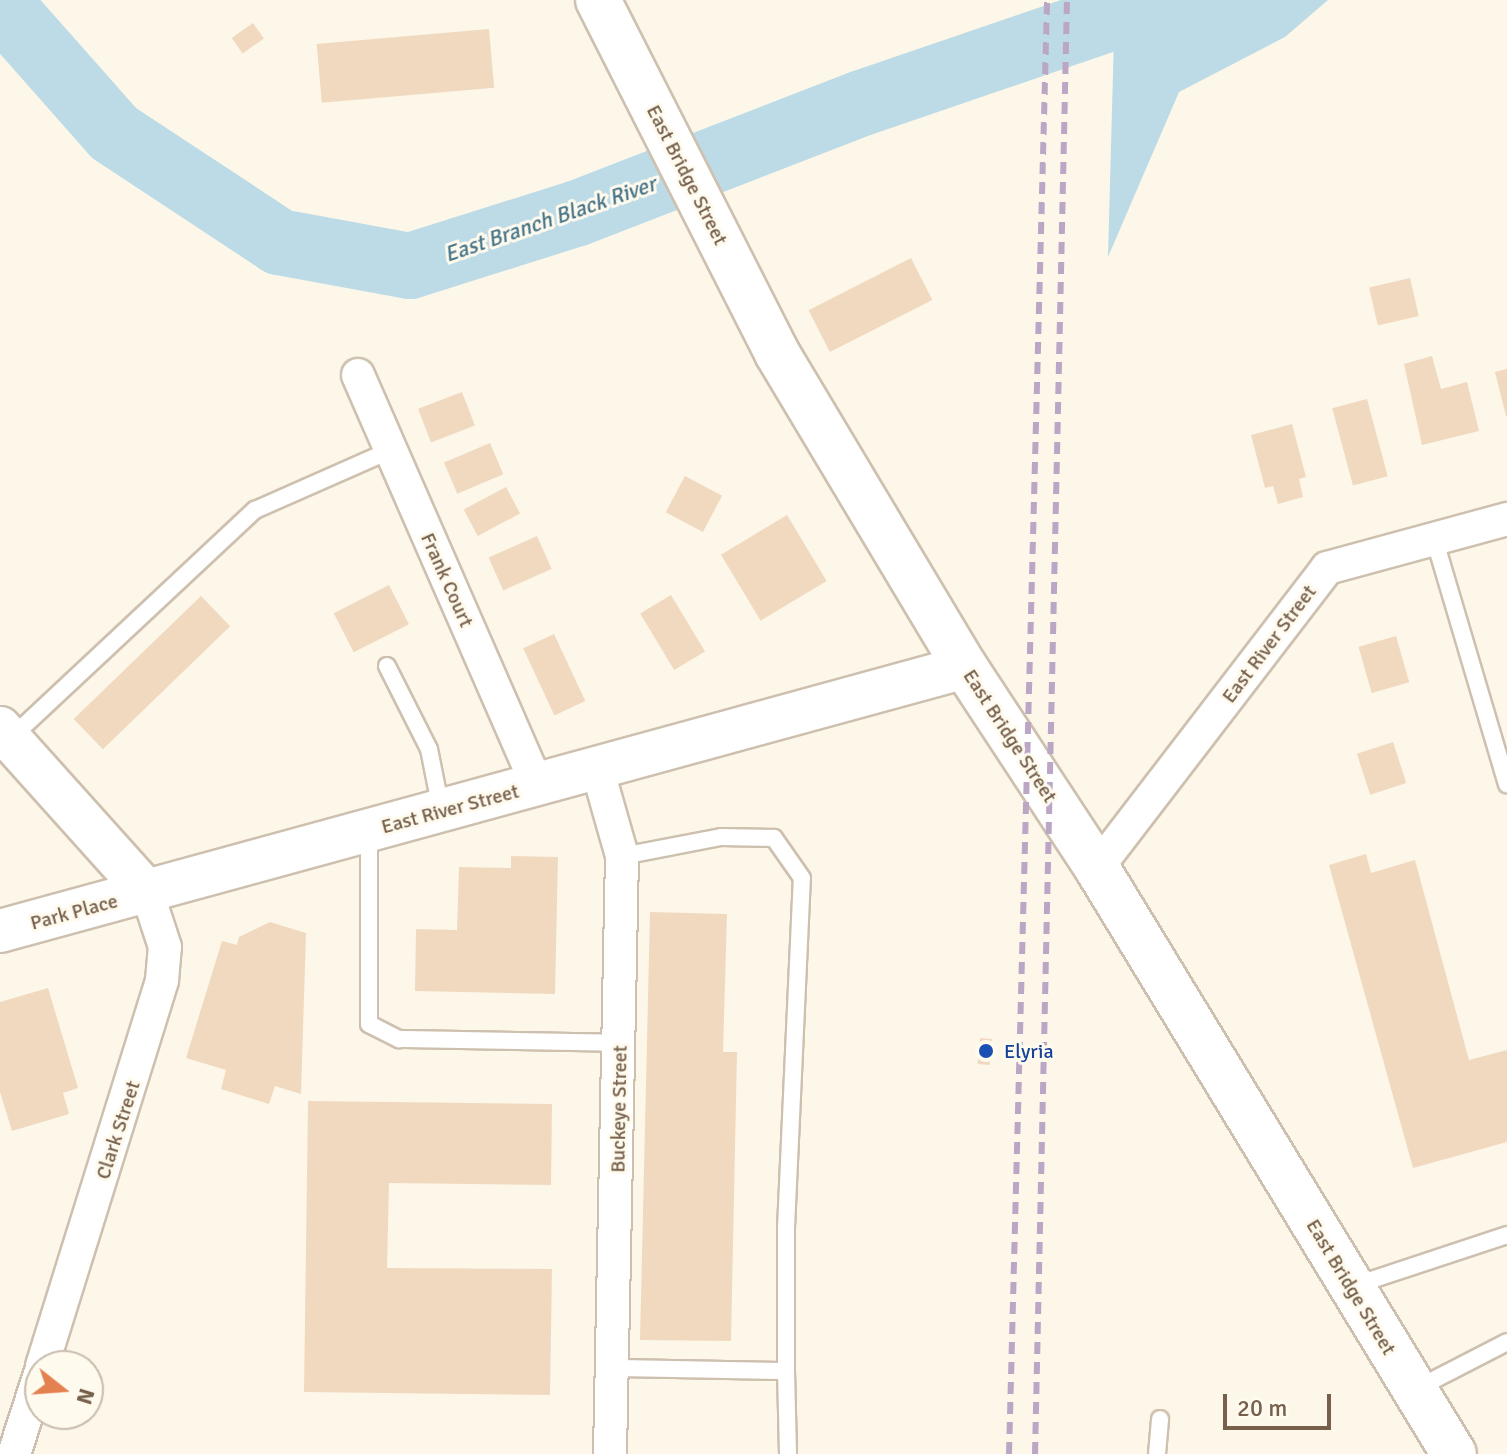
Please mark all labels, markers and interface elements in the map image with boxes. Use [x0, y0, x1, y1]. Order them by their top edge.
street label: East Bridge Street [641, 101, 733, 249]
water label: East Branch Black River [441, 170, 659, 268]
street label: Frank Court [416, 529, 478, 631]
street label: East River Street [1217, 580, 1321, 708]
street label: East Bridge Street [958, 665, 1062, 807]
street label: East River Street [379, 779, 521, 839]
street label: Park Place [28, 889, 120, 935]
place label: Elyria [1004, 1039, 1054, 1063]
marker: Elyria [975, 1040, 997, 1062]
street label: Buckeye Street [606, 1045, 632, 1173]
street label: Clark Street [91, 1078, 145, 1182]
street label: East Bridge Street [1301, 1215, 1401, 1359]
north arrow [24, 1350, 104, 1430]
scale bar [1227, 1378, 1335, 1428]
text: N [70, 1385, 101, 1408]
text: 20 m [1237, 1393, 1287, 1423]

